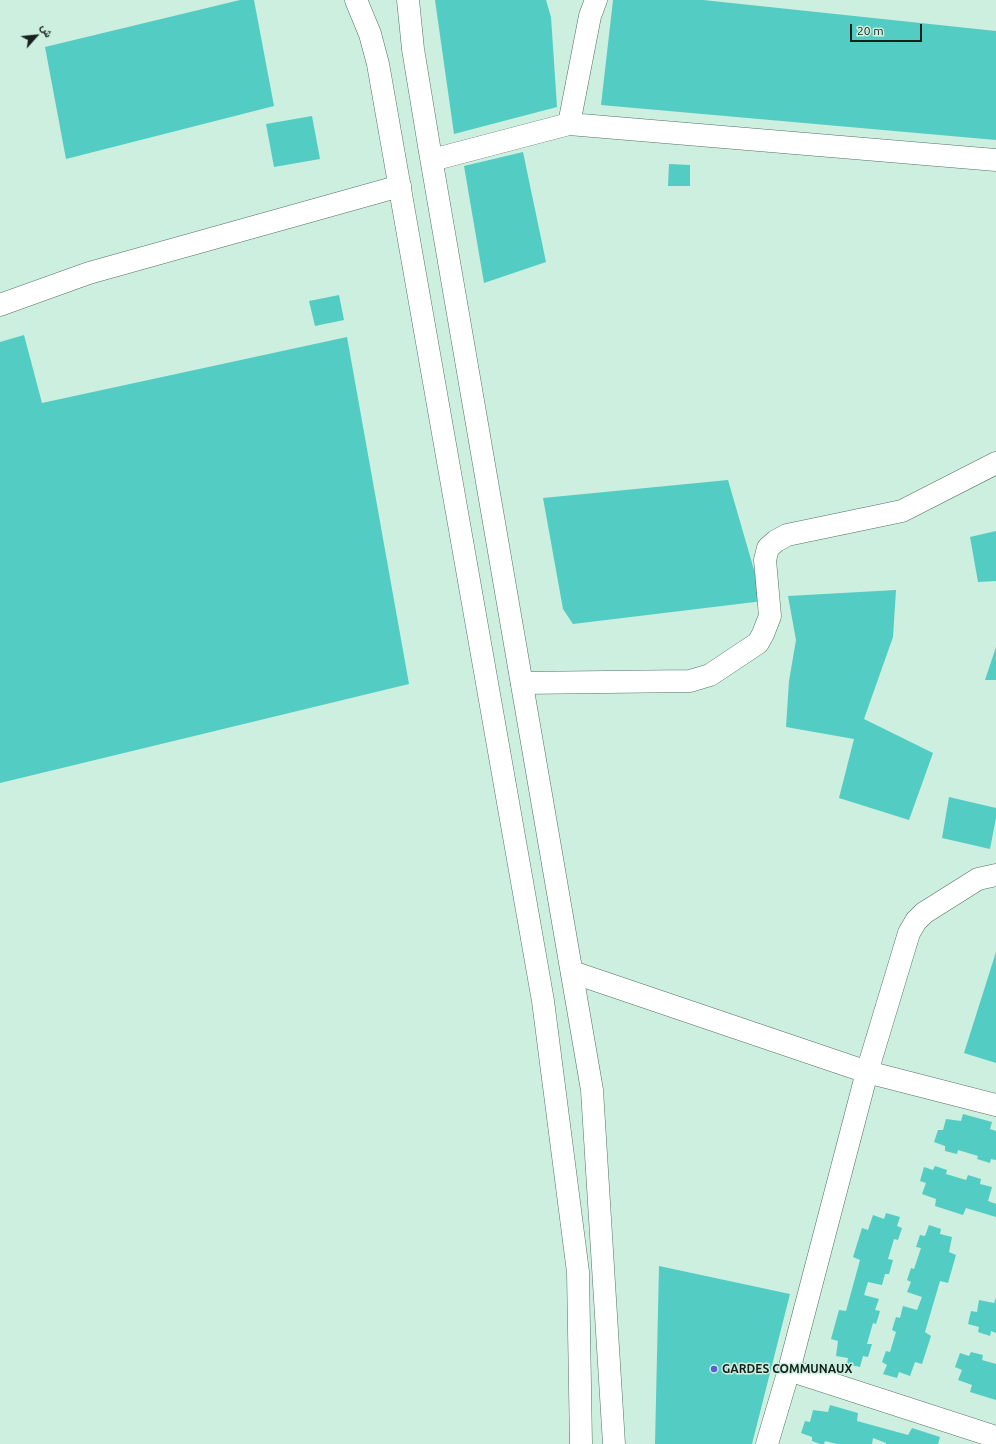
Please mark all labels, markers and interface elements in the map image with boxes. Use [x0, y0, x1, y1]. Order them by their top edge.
north arrow [16, 16, 56, 56]
scale bar [852, 16, 924, 42]
text: ش [38, 22, 55, 39]
text: 20 m [857, 24, 884, 37]
place label: GARDES COMMUNAUX [722, 1362, 852, 1376]
marker: GARDES COMMUNAUX [709, 1364, 719, 1374]

